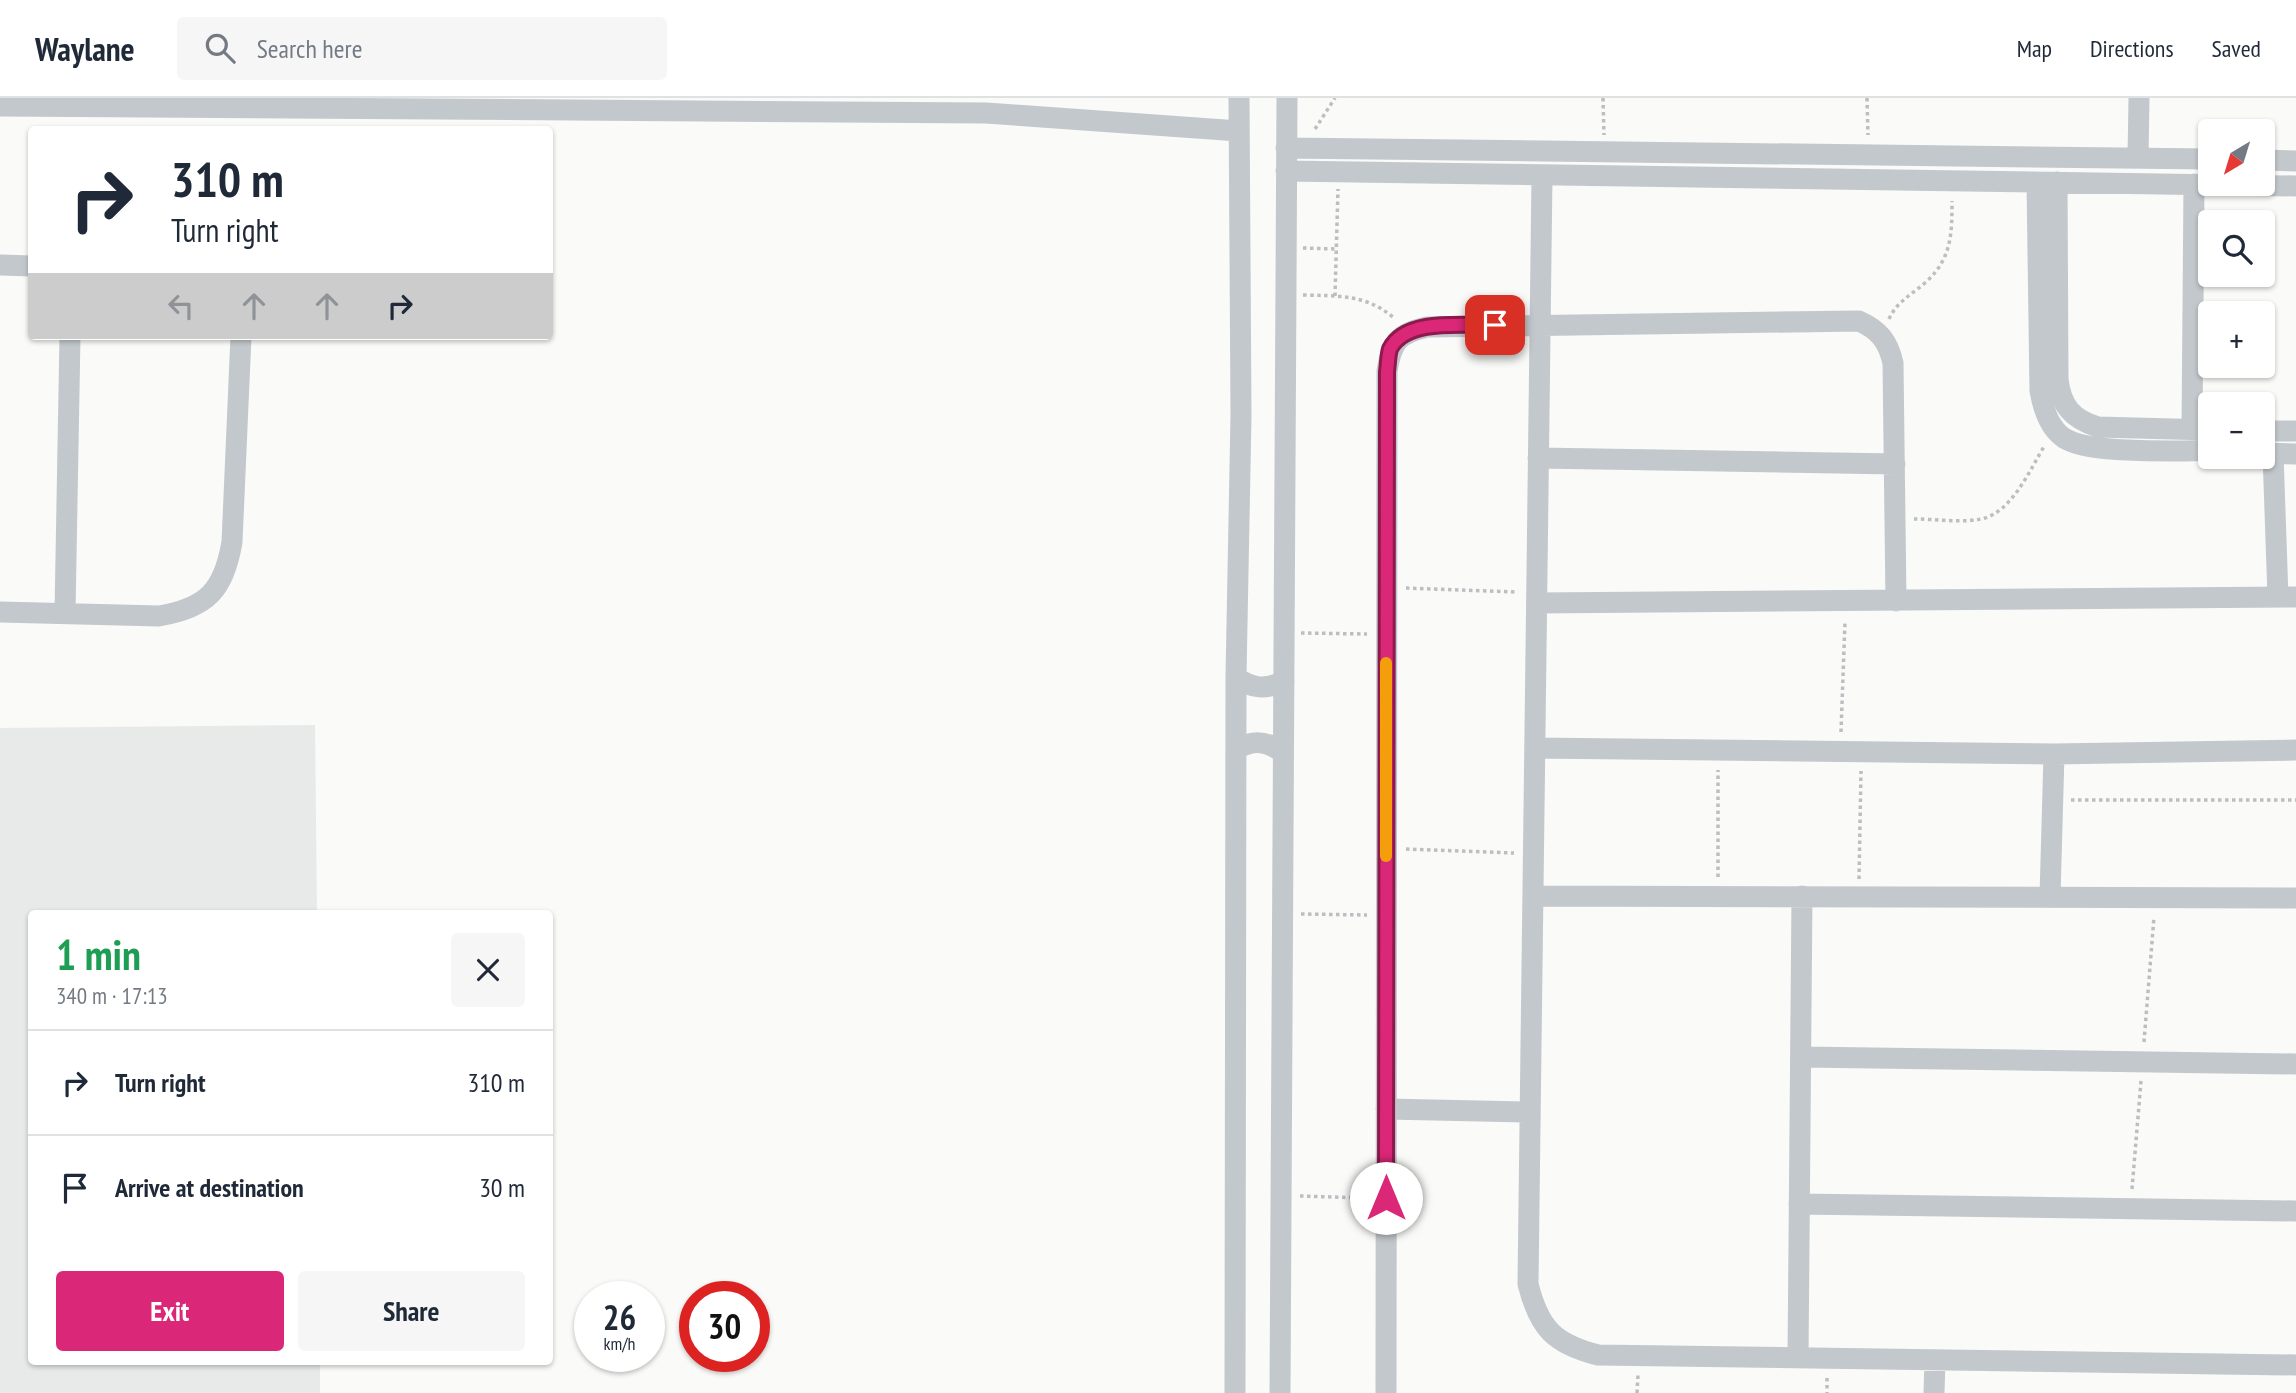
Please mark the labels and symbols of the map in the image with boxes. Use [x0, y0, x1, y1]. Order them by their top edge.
north arrow [2198, 119, 2275, 196]
pin [1465, 295, 1525, 355]
position arrow [1349, 1161, 1423, 1235]
speed limit sign: 30 [679, 1281, 770, 1372]

